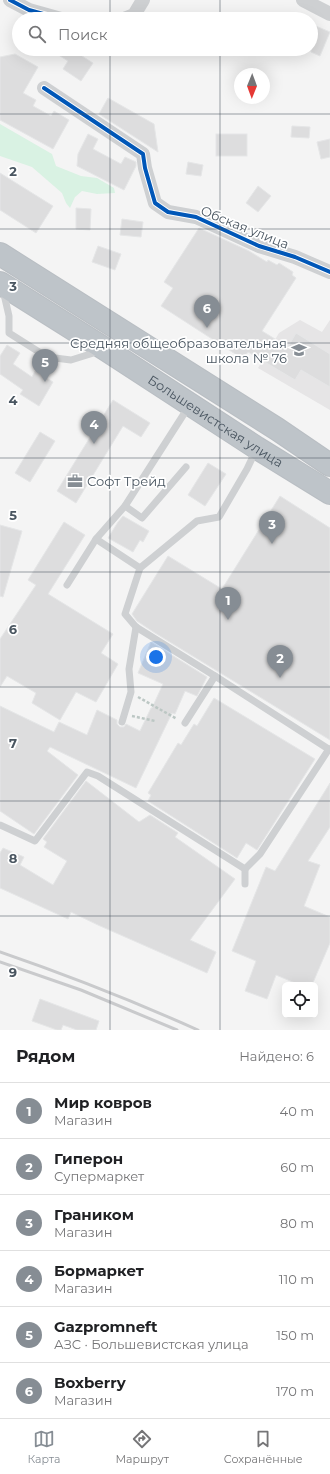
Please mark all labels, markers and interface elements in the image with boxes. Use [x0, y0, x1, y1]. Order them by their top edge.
search box [12, 12, 318, 56]
icon: search [26, 23, 48, 45]
text: Поиск [58, 25, 107, 44]
north arrow [234, 68, 270, 104]
text: 2 [9, 163, 17, 179]
street label: Обская улица [199, 202, 291, 252]
text: 3 [8, 278, 17, 294]
pin: 6 [194, 295, 220, 328]
place label: Средняя общеобразовательная школа № 76 [70, 335, 287, 366]
school or university icon: Средняя общеобразовательная школа № 76 [290, 341, 308, 359]
pin: 5 [32, 349, 58, 382]
street label: Большевистская улица [145, 371, 286, 470]
text: 4 [9, 392, 18, 408]
pin: 4 [81, 411, 107, 444]
office icon: Софт Трейд [66, 472, 84, 490]
place label: Софт Трейд [87, 473, 166, 489]
text: 5 [9, 507, 17, 523]
pin: 3 [259, 511, 285, 544]
pin: 1 [215, 587, 241, 620]
text: 6 [9, 621, 18, 637]
pin: 2 [267, 645, 293, 678]
your location [146, 647, 166, 667]
text: 7 [9, 735, 17, 751]
text: 8 [9, 850, 18, 866]
text: 9 [9, 964, 17, 980]
map controls [282, 982, 318, 1018]
button: locate [282, 982, 318, 1018]
text: Рядом [16, 1046, 75, 1066]
text: Найдено: 6 [239, 1048, 314, 1064]
text: Мир ковров [54, 1093, 152, 1112]
text: 1 [26, 1103, 32, 1119]
text: 40 m [280, 1103, 314, 1119]
text: Магазин [54, 1112, 113, 1128]
text: Гиперон [54, 1149, 123, 1168]
text: 2 [25, 1159, 33, 1175]
text: 60 m [280, 1159, 314, 1175]
text: Супермаркет [54, 1168, 144, 1184]
text: Граником [54, 1205, 134, 1224]
text: 3 [25, 1215, 33, 1231]
text: 80 m [280, 1215, 314, 1231]
text: Магазин [54, 1224, 113, 1240]
text: Бормаркет [54, 1261, 144, 1280]
text: 4 [25, 1271, 33, 1287]
text: 110 m [279, 1271, 314, 1287]
text: Магазин [54, 1280, 113, 1296]
text: Gazpromneft [54, 1317, 157, 1336]
text: 5 [25, 1327, 33, 1343]
text: 150 m [276, 1327, 314, 1343]
text: АЗС · Большевистская улица [54, 1336, 249, 1352]
text: Boxberry [54, 1373, 126, 1392]
text: 6 [25, 1383, 33, 1399]
text: 170 m [276, 1383, 314, 1399]
text: Магазин [54, 1392, 113, 1408]
tab: Карта [27, 1428, 60, 1466]
tab: Маршрут [115, 1428, 169, 1466]
tab: Сохранённые [224, 1428, 303, 1466]

